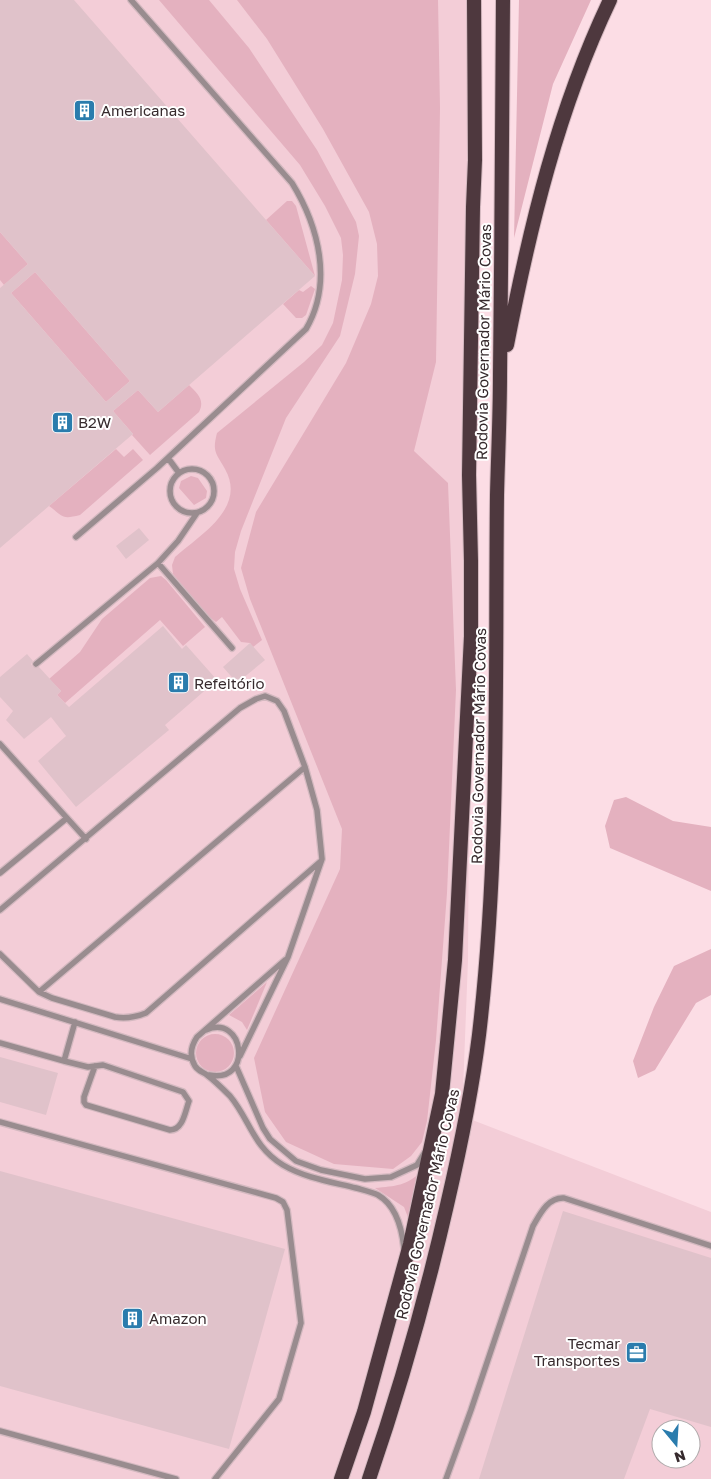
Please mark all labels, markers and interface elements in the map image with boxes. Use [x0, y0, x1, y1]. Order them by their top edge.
building icon: Americanas [73, 98, 97, 122]
place label: Americanas [101, 101, 185, 119]
street label: Rodovia Governador Mário Covas [472, 224, 494, 460]
building icon: B2W [50, 410, 74, 434]
place label: B2W [78, 413, 111, 431]
street label: Rodovia Governador Mário Covas [467, 628, 489, 864]
building icon: Refeitório [166, 671, 190, 695]
place label: Refeitório [194, 674, 265, 692]
street label: Rodovia Governador Mário Covas [392, 1087, 462, 1321]
building icon: Amazon [121, 1306, 145, 1330]
place label: Amazon [149, 1309, 207, 1327]
place label: Tecmar Transportes [534, 1334, 620, 1369]
office icon: Tecmar Transportes [624, 1340, 648, 1364]
north arrow [651, 1419, 701, 1469]
text: N [672, 1447, 688, 1467]

